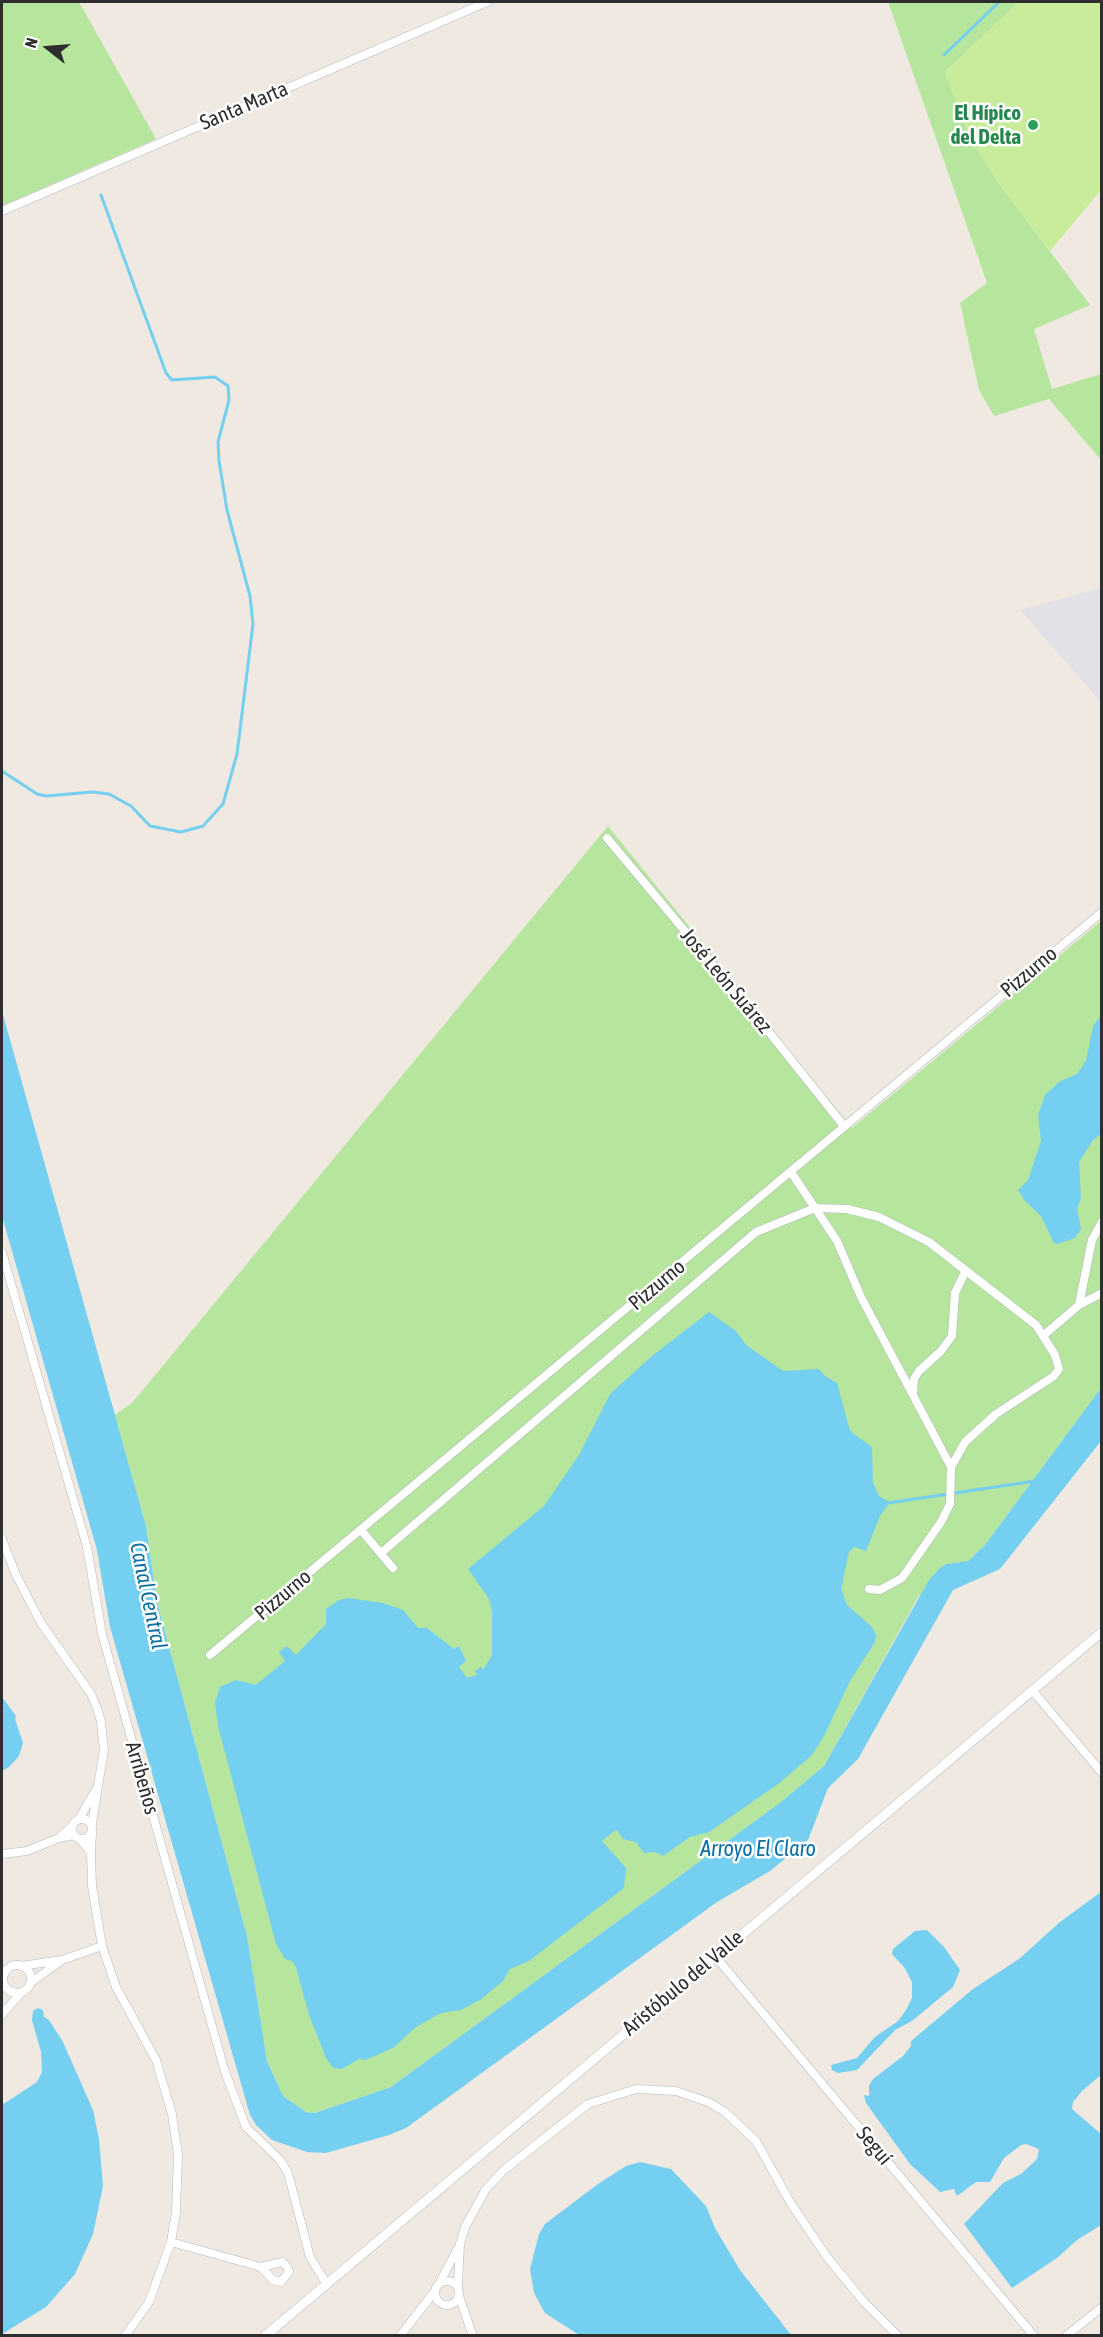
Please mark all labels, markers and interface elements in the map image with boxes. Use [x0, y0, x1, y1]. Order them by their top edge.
north arrow [18, 18, 78, 78]
text: N [21, 36, 41, 50]
street label: Santa Marta [196, 76, 292, 136]
place label: El Hípico del Delta [950, 100, 1021, 150]
marker: El Hípico del Delta [1026, 118, 1040, 132]
street label: José León Suárez [675, 924, 777, 1038]
street label: Pizzurno [996, 941, 1062, 1003]
street label: Pizzurno [624, 1254, 690, 1316]
water label: Canal Central [124, 1540, 172, 1652]
street label: Pizzurno [250, 1564, 316, 1626]
street label: Arribeños [120, 1739, 164, 1817]
water label: Arroyo El Claro [700, 1836, 816, 1862]
street label: Aristóbulo del Valle [617, 1925, 749, 2041]
street label: Seguí [851, 2122, 897, 2170]

